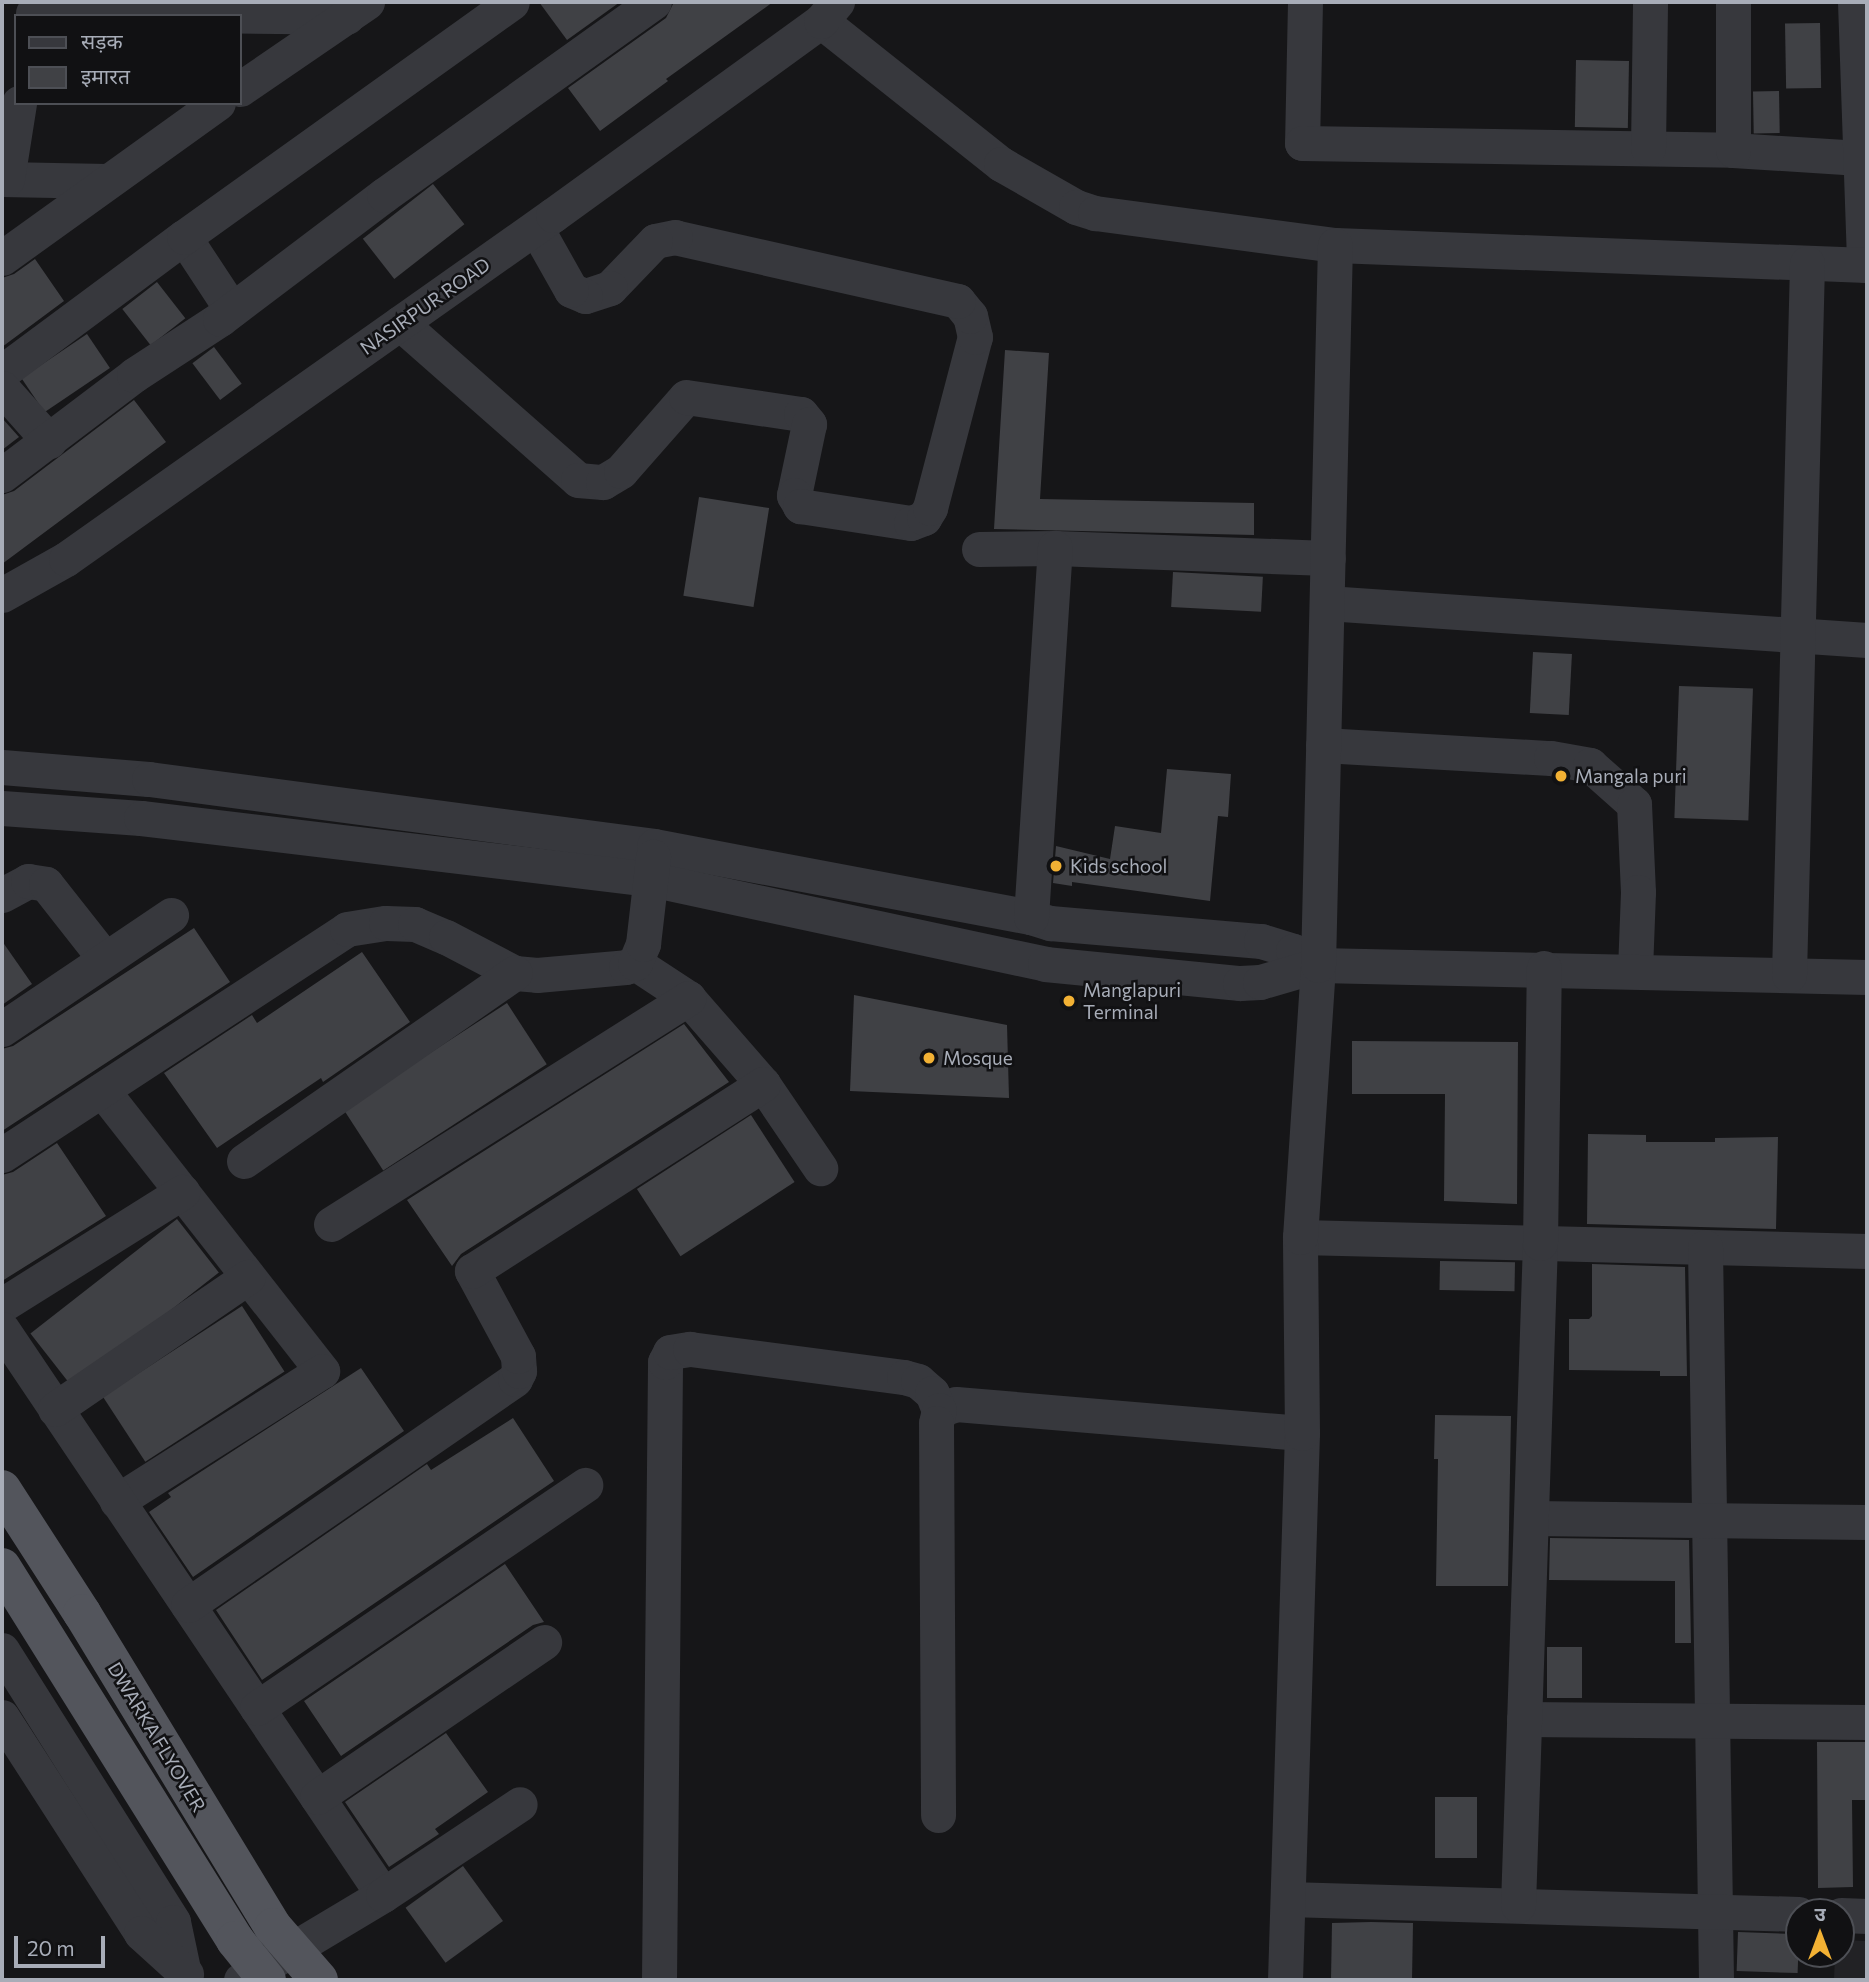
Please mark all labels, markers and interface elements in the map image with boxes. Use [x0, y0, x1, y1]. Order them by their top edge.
legend [14, 14, 242, 105]
text: सड़क [81, 28, 123, 53]
text: इमारत [81, 63, 130, 88]
street label: NASIRPUR ROAD [356, 253, 494, 359]
place label: Mangala puri [1575, 765, 1687, 787]
marker: Mangala puri [1553, 768, 1569, 784]
place label: Kids school [1070, 855, 1167, 877]
marker: Kids school [1048, 858, 1064, 874]
place label: Manglapuri Terminal [1083, 979, 1181, 1023]
marker: Manglapuri Terminal [1061, 993, 1077, 1009]
place label: Mosque [943, 1047, 1013, 1069]
marker: Mosque [921, 1050, 937, 1066]
street label: DWARKA FLYOVER [103, 1658, 211, 1816]
north arrow [1785, 1898, 1855, 1968]
text: उ [1814, 1902, 1826, 1925]
scale bar [18, 1923, 108, 1967]
text: 20 m [27, 1935, 75, 1960]

